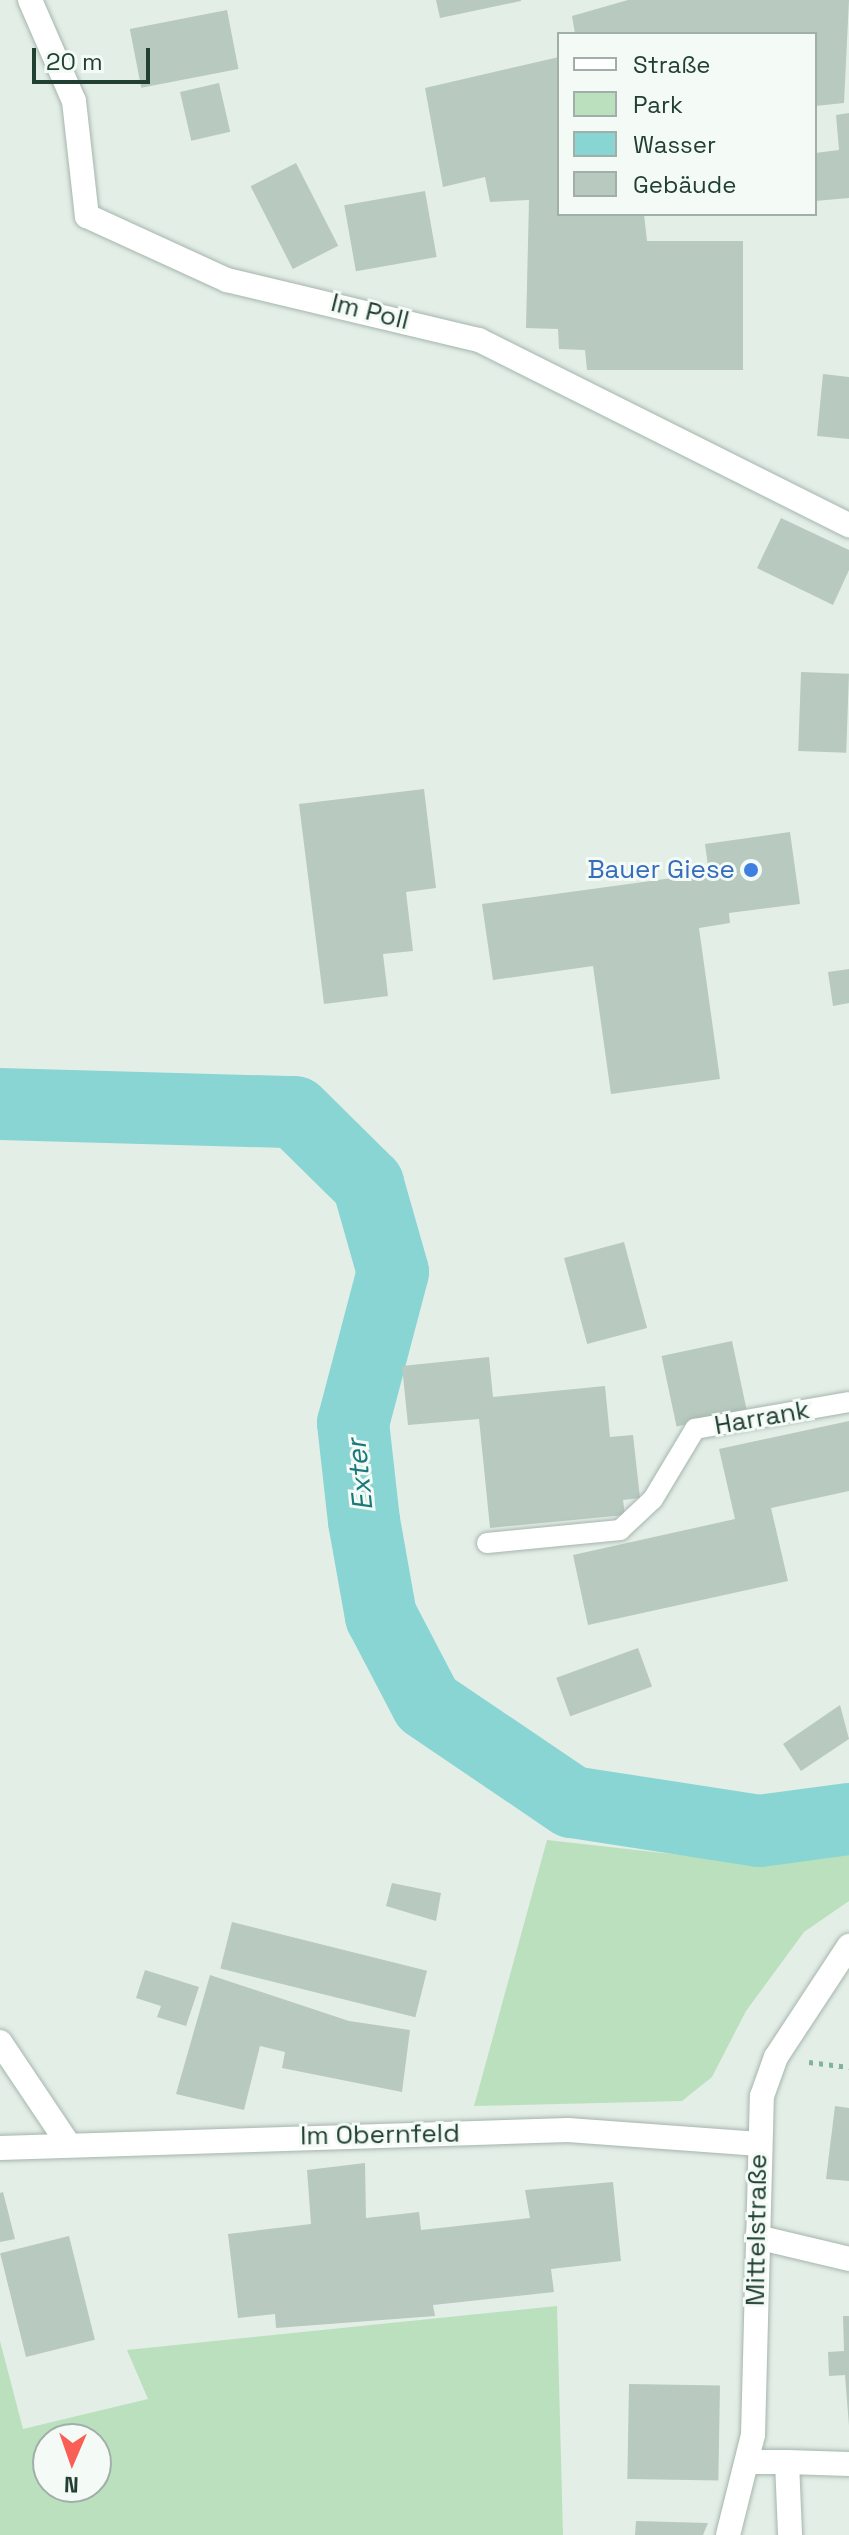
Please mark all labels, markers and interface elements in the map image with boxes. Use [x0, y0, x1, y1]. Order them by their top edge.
scale bar [36, 32, 154, 82]
legend [557, 32, 817, 216]
text: 20 m [46, 46, 103, 77]
text: Straße [633, 49, 710, 80]
text: Park [633, 89, 683, 120]
text: Wasser [633, 129, 716, 160]
text: Gebäude [633, 169, 736, 200]
street label: Im Poll [328, 287, 412, 337]
place label: Bauer Giese [587, 854, 735, 886]
marker: Bauer Giese [742, 861, 760, 879]
street label: Harrank [712, 1394, 812, 1442]
water label: Exter [339, 1438, 379, 1512]
street label: Im Obernfeld [300, 2118, 460, 2152]
street label: Mittelstraße [740, 2154, 774, 2306]
north arrow [32, 2423, 112, 2503]
text: N [63, 2471, 79, 2499]

